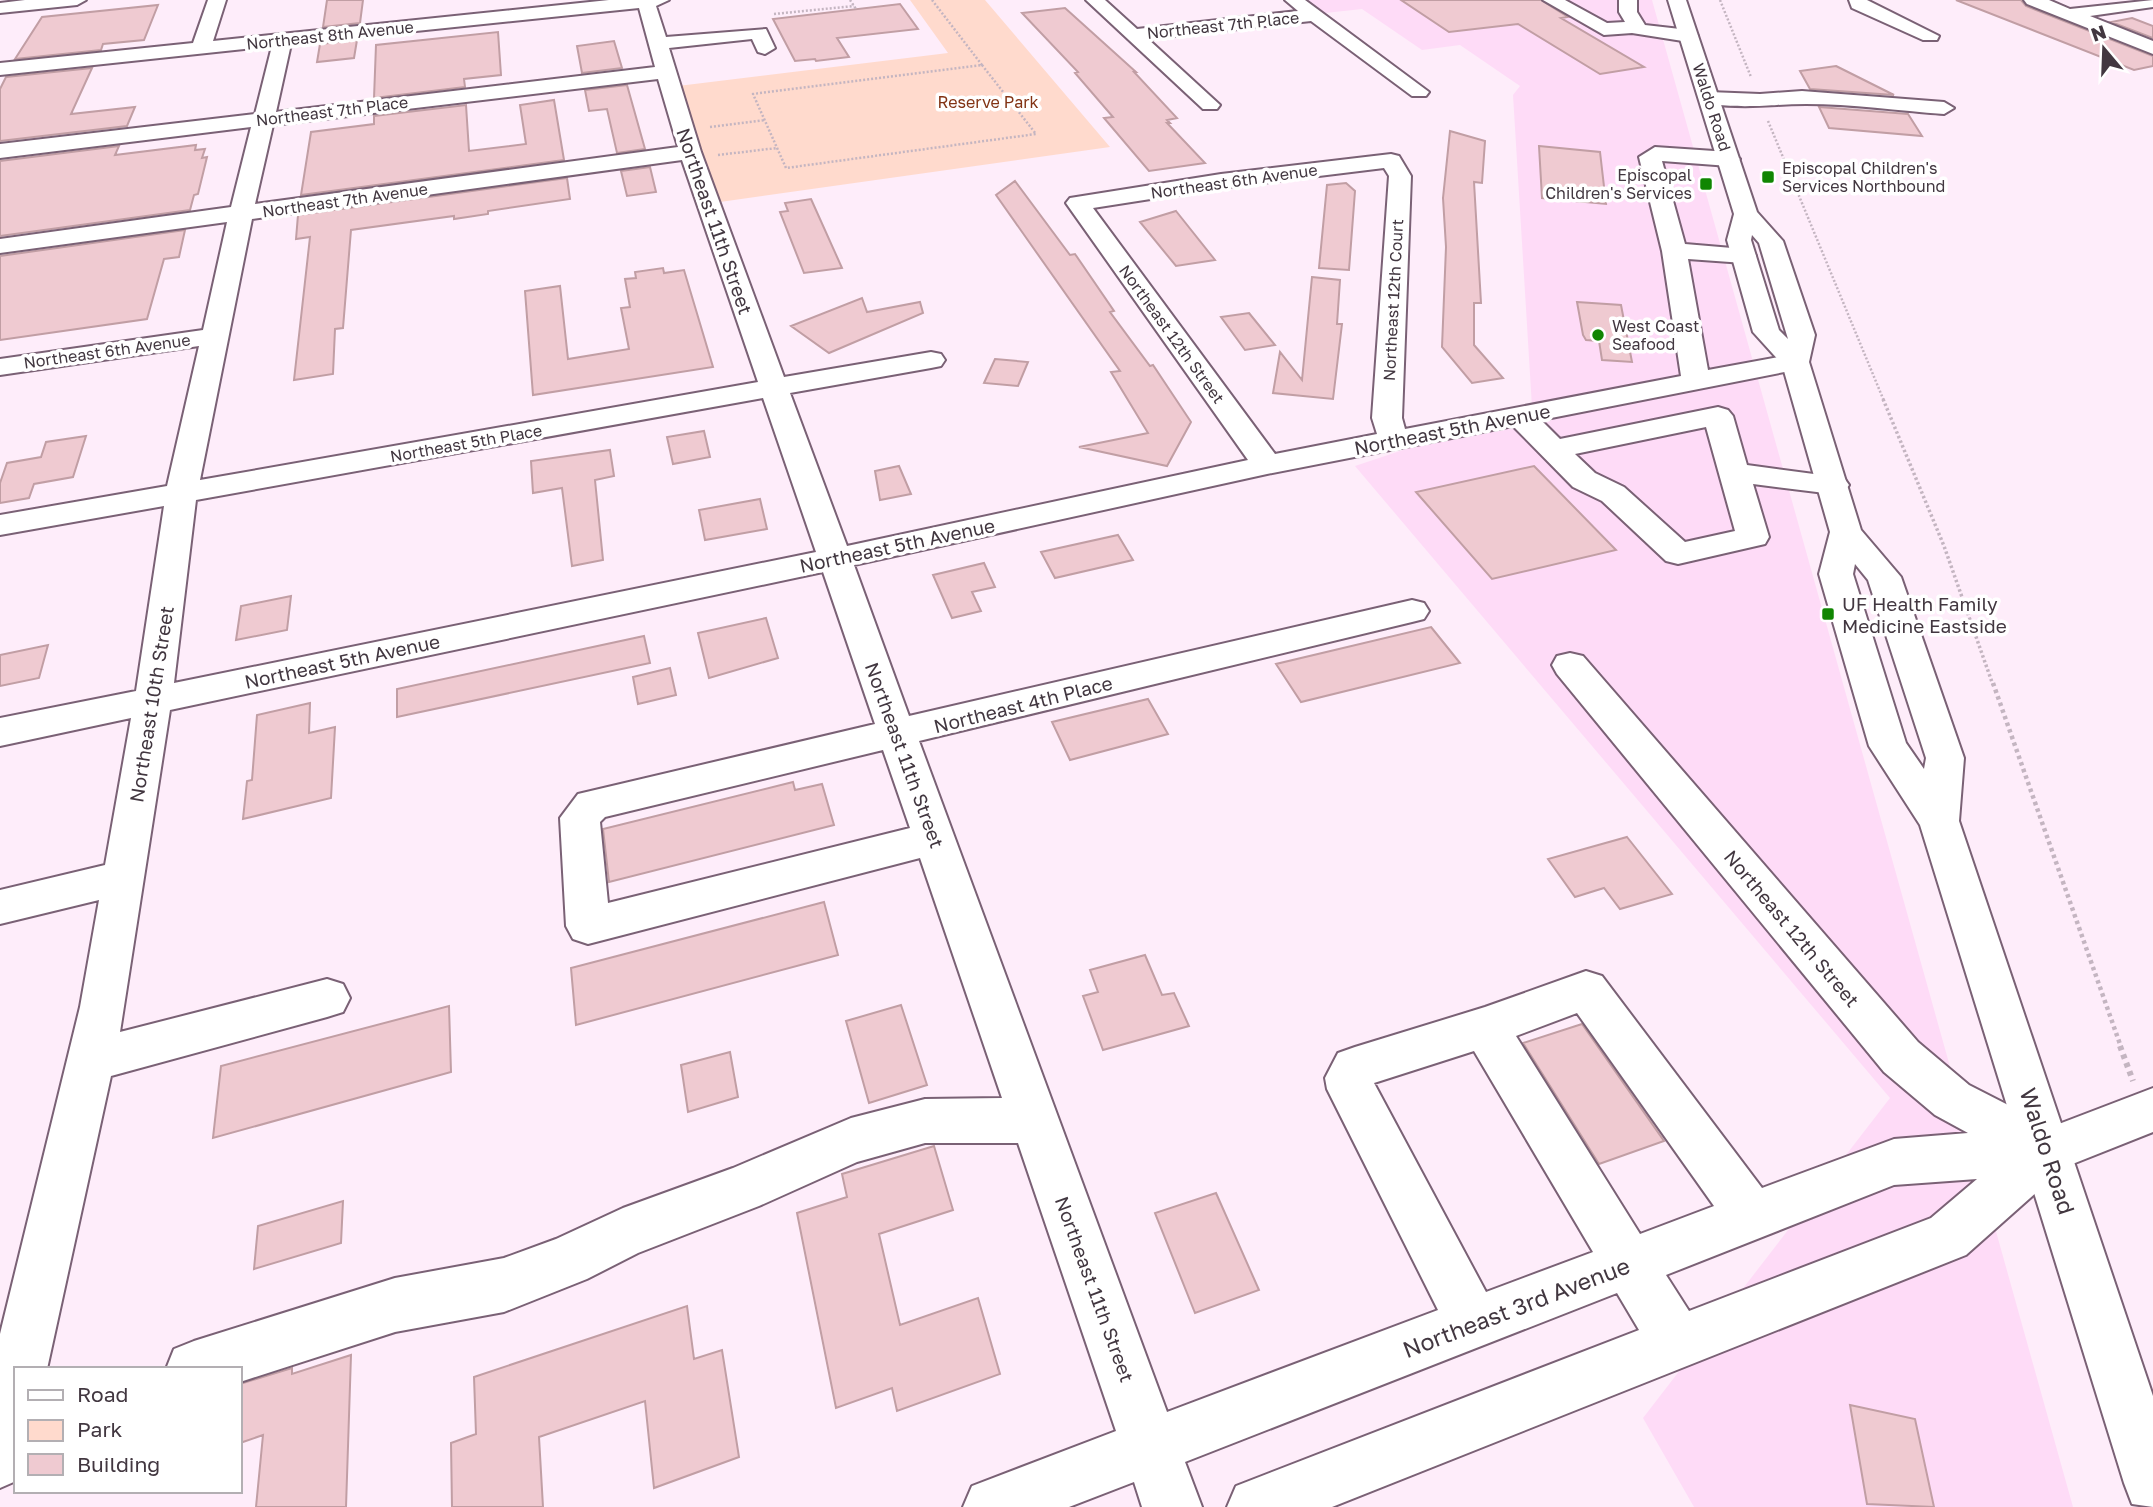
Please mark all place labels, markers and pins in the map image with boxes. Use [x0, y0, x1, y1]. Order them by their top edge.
place label: Episcopal Children's Services Northbound [1782, 158, 1945, 196]
place label: Episcopal Children's Services [1545, 165, 1692, 203]
marker: Episcopal Children's Services Northbound [1760, 169, 1776, 185]
marker: Episcopal Children's Services [1698, 176, 1714, 192]
place label: West Coast Seafood [1612, 316, 1699, 354]
marker: West Coast Seafood [1590, 327, 1606, 343]
place label: UF Health Family Medicine Eastside [1842, 592, 2007, 637]
marker: UF Health Family Medicine Eastside [1820, 606, 1836, 622]

